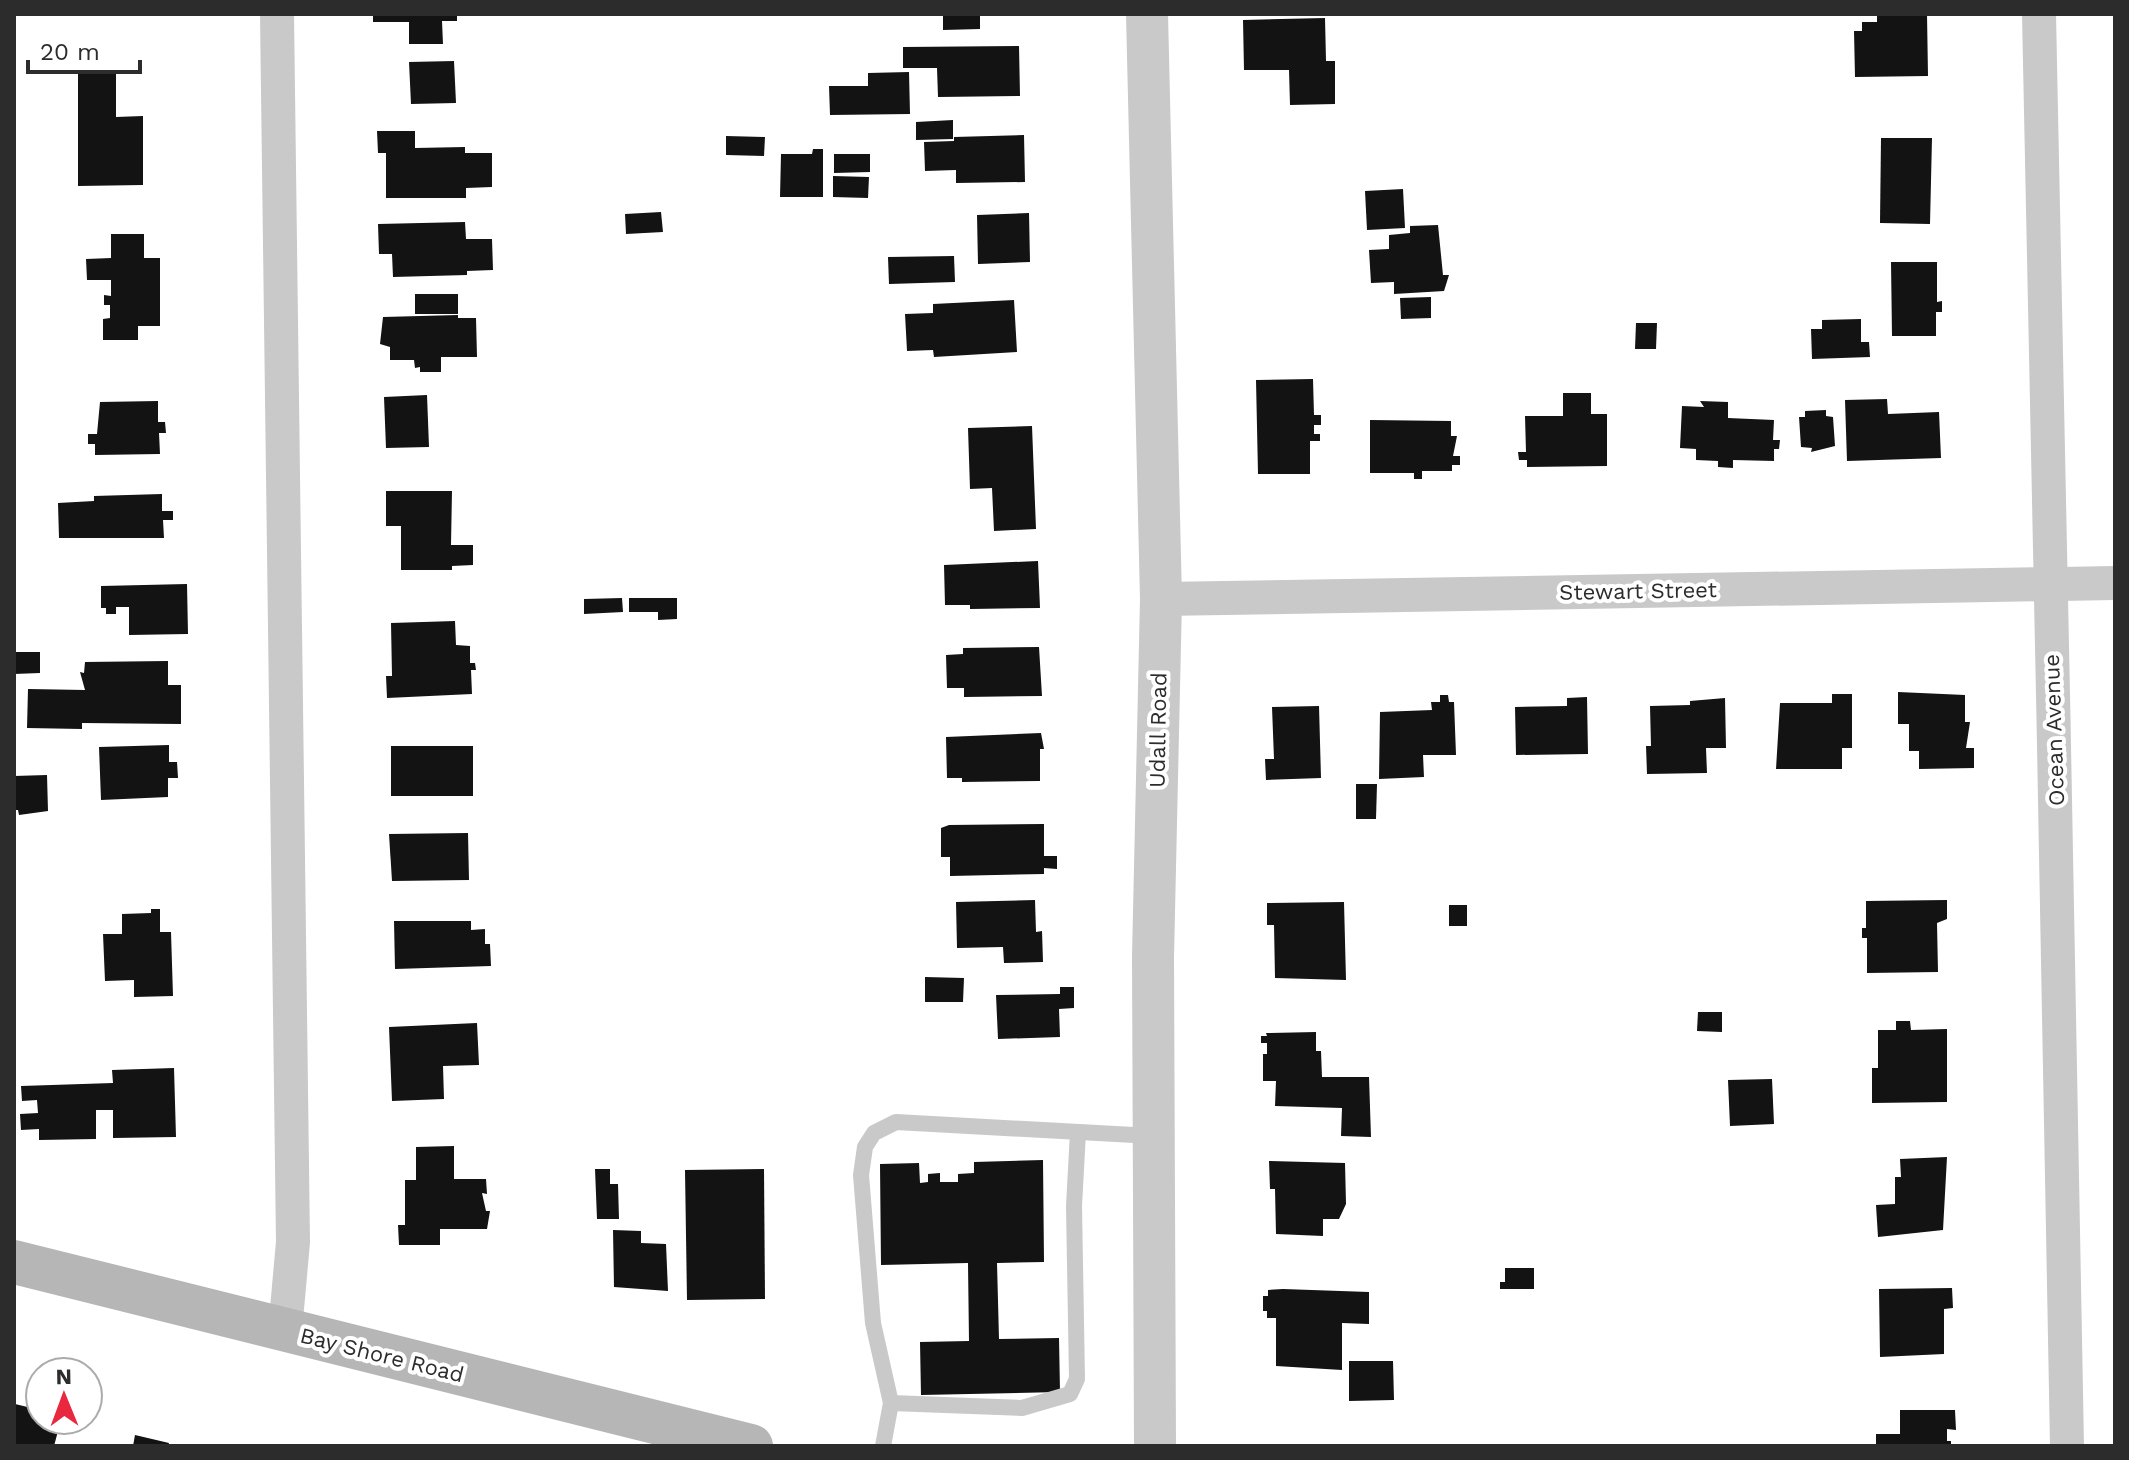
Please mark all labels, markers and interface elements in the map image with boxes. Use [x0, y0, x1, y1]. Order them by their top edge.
scale bar [28, 24, 140, 74]
text: 20 m [40, 38, 100, 66]
street label: Stewart Street [1559, 577, 1717, 605]
street label: Ocean Avenue [2039, 654, 2069, 806]
street label: Udall Road [1144, 672, 1172, 788]
street label: Bay Shore Road [298, 1323, 466, 1387]
north arrow [24, 1356, 104, 1436]
text: N [55, 1364, 72, 1389]

